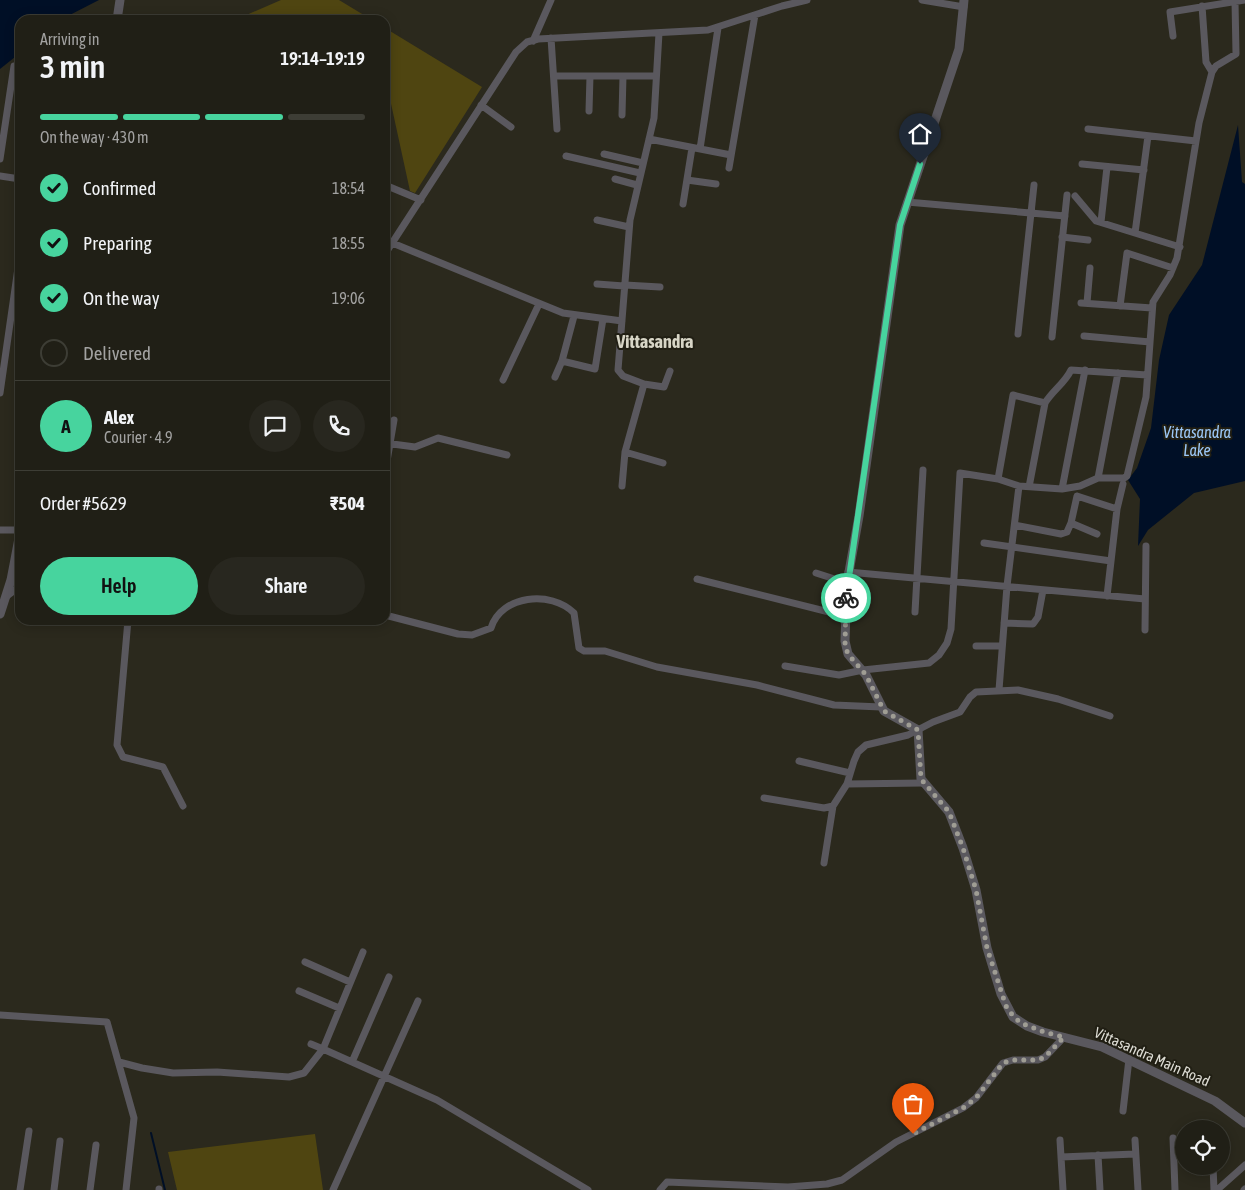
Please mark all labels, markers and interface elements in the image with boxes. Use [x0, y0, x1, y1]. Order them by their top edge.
text: Arriving in [40, 30, 100, 48]
text: 19:14–19:19 [280, 47, 365, 69]
text: 3 min [40, 48, 105, 85]
pin [899, 113, 941, 164]
icon: home [906, 120, 934, 148]
text: On the way · 430 m [40, 128, 149, 146]
icon: check [40, 174, 68, 202]
text: Confirmed [83, 177, 156, 199]
text: 18:54 [332, 179, 365, 197]
icon: check [40, 229, 68, 257]
text: Preparing [83, 232, 152, 254]
text: 18:55 [332, 234, 365, 252]
icon: check [40, 284, 68, 312]
text: On the way [83, 287, 160, 309]
text: 19:06 [332, 289, 365, 307]
district label: Vittasandra [615, 331, 694, 352]
text: Delivered [83, 342, 151, 364]
button: chat [249, 400, 301, 452]
button: phone [313, 400, 365, 452]
text: Alex [104, 406, 134, 428]
text: A [61, 415, 71, 437]
water label: Vittasandra Lake [1163, 423, 1232, 459]
text: Courier · 4.9 [104, 428, 173, 446]
text: Order #5629 [40, 492, 127, 514]
text: ₹504 [330, 492, 365, 514]
button: Help [40, 557, 198, 615]
button: Share [208, 557, 365, 615]
courier [821, 573, 871, 623]
icon: bike [832, 584, 860, 612]
street label: Vittasandra Main Road [1092, 1023, 1213, 1090]
pin [892, 1083, 934, 1134]
icon: bag [899, 1090, 927, 1118]
map controls [1175, 1120, 1230, 1175]
button: locate [1175, 1120, 1230, 1175]

